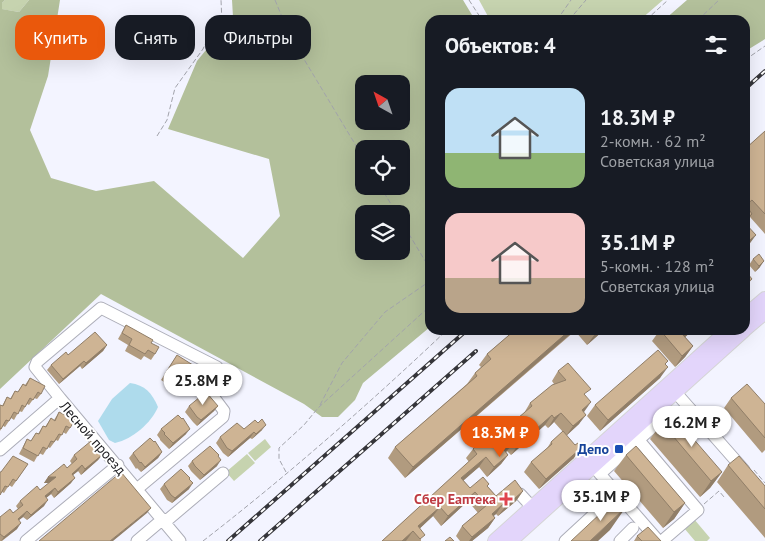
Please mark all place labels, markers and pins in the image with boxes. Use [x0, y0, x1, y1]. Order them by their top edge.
pin: 25.8M ₽ [157, 364, 249, 406]
pin: 16.2M ₽ [646, 406, 738, 448]
pin: 18.3M ₽ [454, 416, 546, 458]
place label: Депо [577, 440, 609, 458]
marker: Депо [613, 443, 625, 455]
pin: 35.1M ₽ [555, 480, 647, 522]
place label: Сбер Еаптека [414, 490, 496, 508]
marker: Сбер Еаптека [500, 493, 512, 505]

